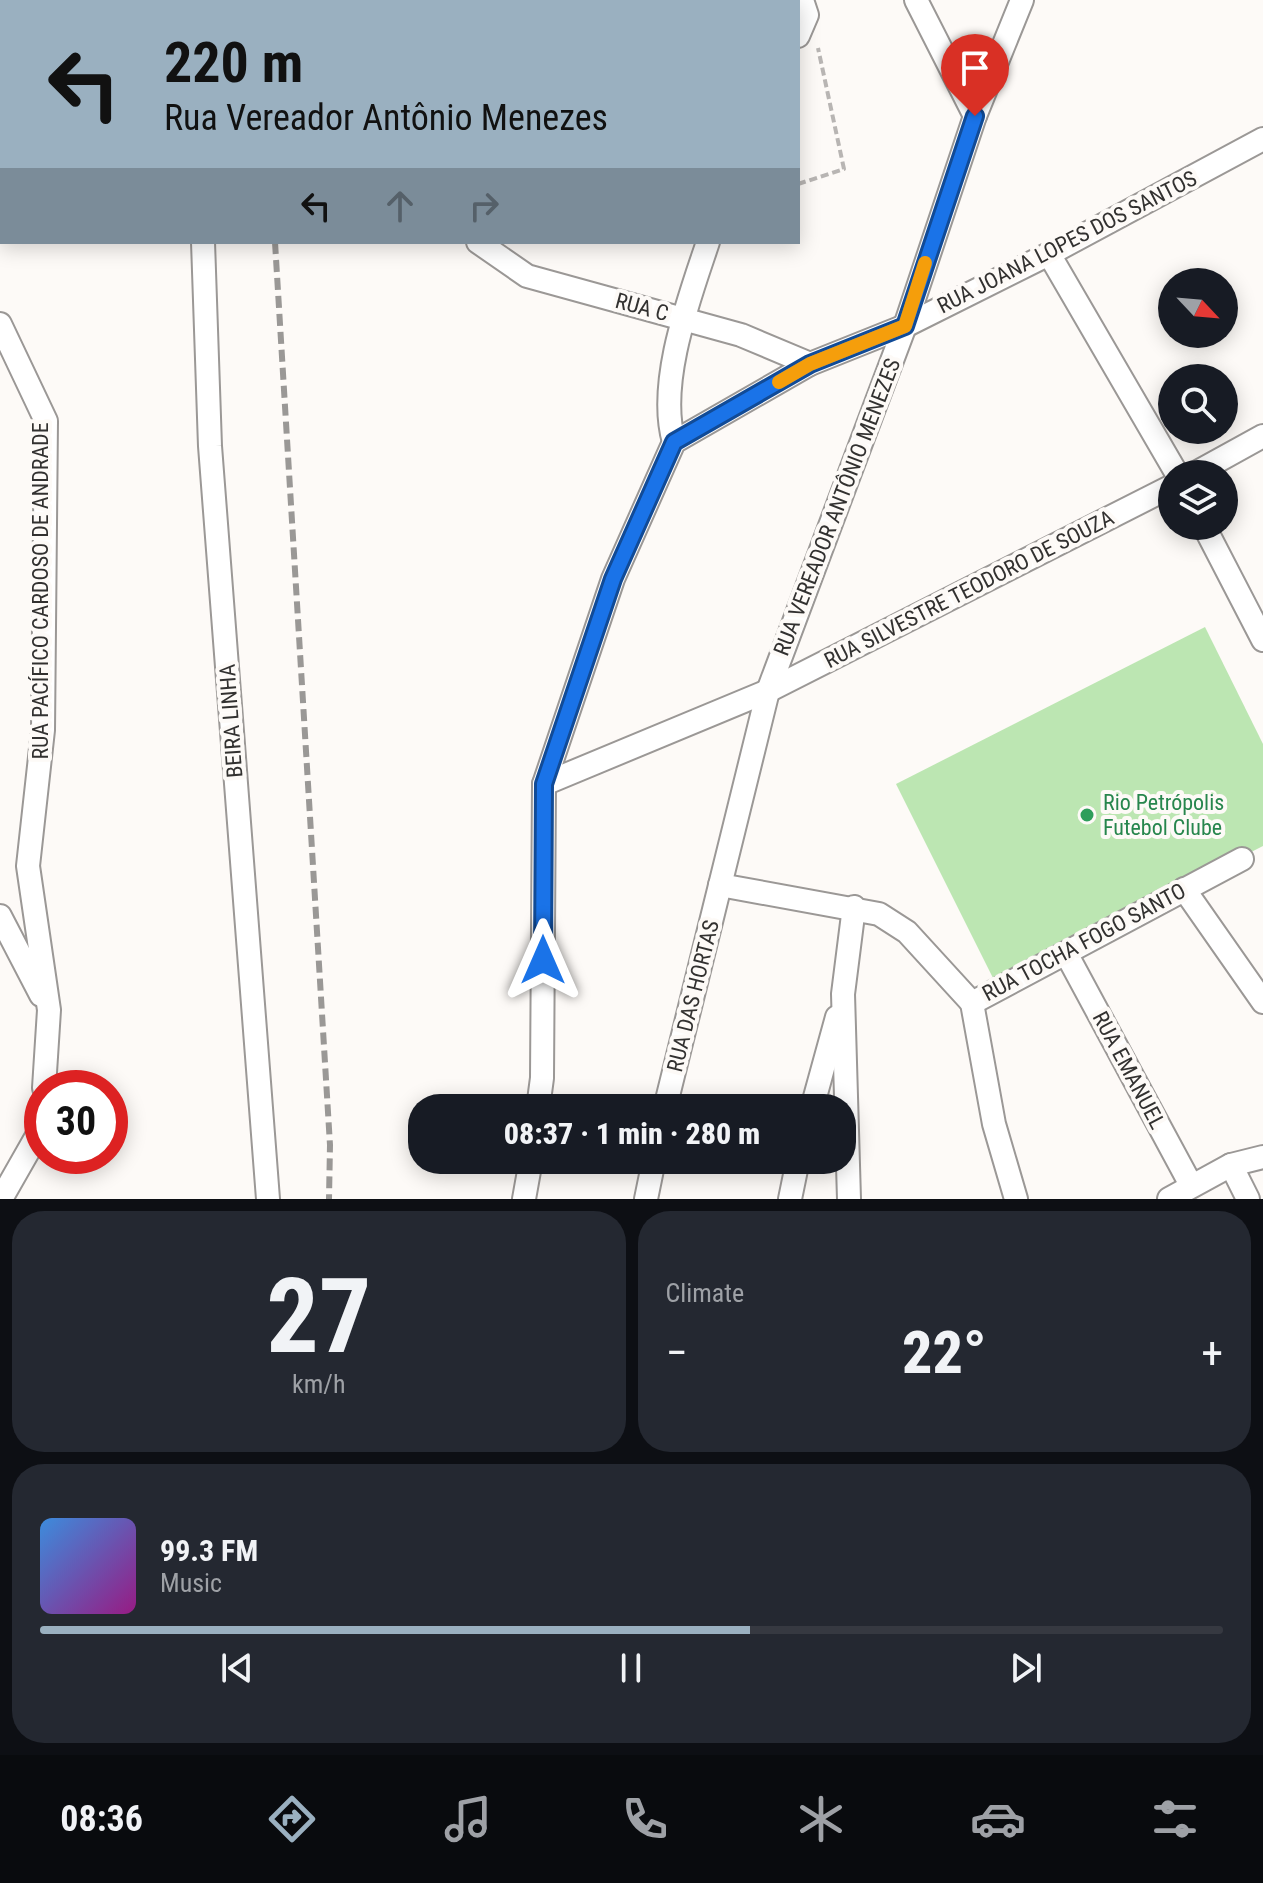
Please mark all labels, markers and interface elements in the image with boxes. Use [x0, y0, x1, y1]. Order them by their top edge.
text: 220 m [164, 30, 303, 96]
icon: left [32, 32, 136, 136]
pin [941, 34, 1009, 116]
icon: arrive [953, 46, 997, 90]
text: Rua Vereador Antônio Menezes [164, 97, 608, 139]
street label: RUA JOANA LOPES DOS SANTOS [933, 166, 1201, 318]
icon: left [294, 184, 338, 228]
icon: ahead [378, 184, 422, 228]
icon: right [462, 184, 506, 228]
north arrow [1158, 268, 1238, 348]
map controls [1158, 268, 1238, 540]
street label: RUA C [613, 288, 671, 326]
street label: RUA VEREADOR ANTÔNIO MENEZES [768, 354, 905, 659]
button: search [1158, 364, 1238, 444]
street label: RUA PACÍFICO CARDOSO DE ANDRADE [28, 422, 53, 760]
button: layers [1158, 460, 1238, 540]
street label: RUA SILVESTRE TEODORO DE SOUZA [820, 505, 1118, 673]
street label: BEIRA LINHA [215, 663, 247, 779]
place label: Rio Petrópolis Futebol Clube [1103, 790, 1224, 840]
marker: Rio Petrópolis Futebol Clube [1078, 806, 1096, 824]
street label: RUA TOCHA FOGO SANTO [978, 878, 1190, 1006]
position arrow [501, 918, 585, 1002]
street label: RUA DAS HORTAS [662, 918, 724, 1074]
street label: RUA EMANUEL [1088, 1007, 1170, 1133]
speed limit sign: 30 [24, 1070, 128, 1174]
text: 08:37 · 1 min · 280 m [504, 1116, 760, 1151]
text: 27 [266, 1256, 371, 1377]
text: Climate [666, 1278, 744, 1308]
text: 22° [902, 1317, 987, 1388]
text: − [666, 1327, 688, 1379]
text: + [1201, 1327, 1223, 1379]
text: km/h [292, 1369, 346, 1399]
text: 99.3 FM [160, 1533, 258, 1568]
text: Music [160, 1568, 222, 1598]
icon: previous [215, 1646, 259, 1690]
icon: pause [609, 1646, 653, 1690]
icon: next [1004, 1646, 1048, 1690]
icon: directions [264, 1791, 320, 1847]
icon: music [440, 1791, 496, 1847]
icon: phone [617, 1791, 673, 1847]
icon: climate [793, 1791, 849, 1847]
icon: car [970, 1791, 1026, 1847]
icon: filters [1147, 1791, 1203, 1847]
text: 08:36 [60, 1798, 143, 1840]

